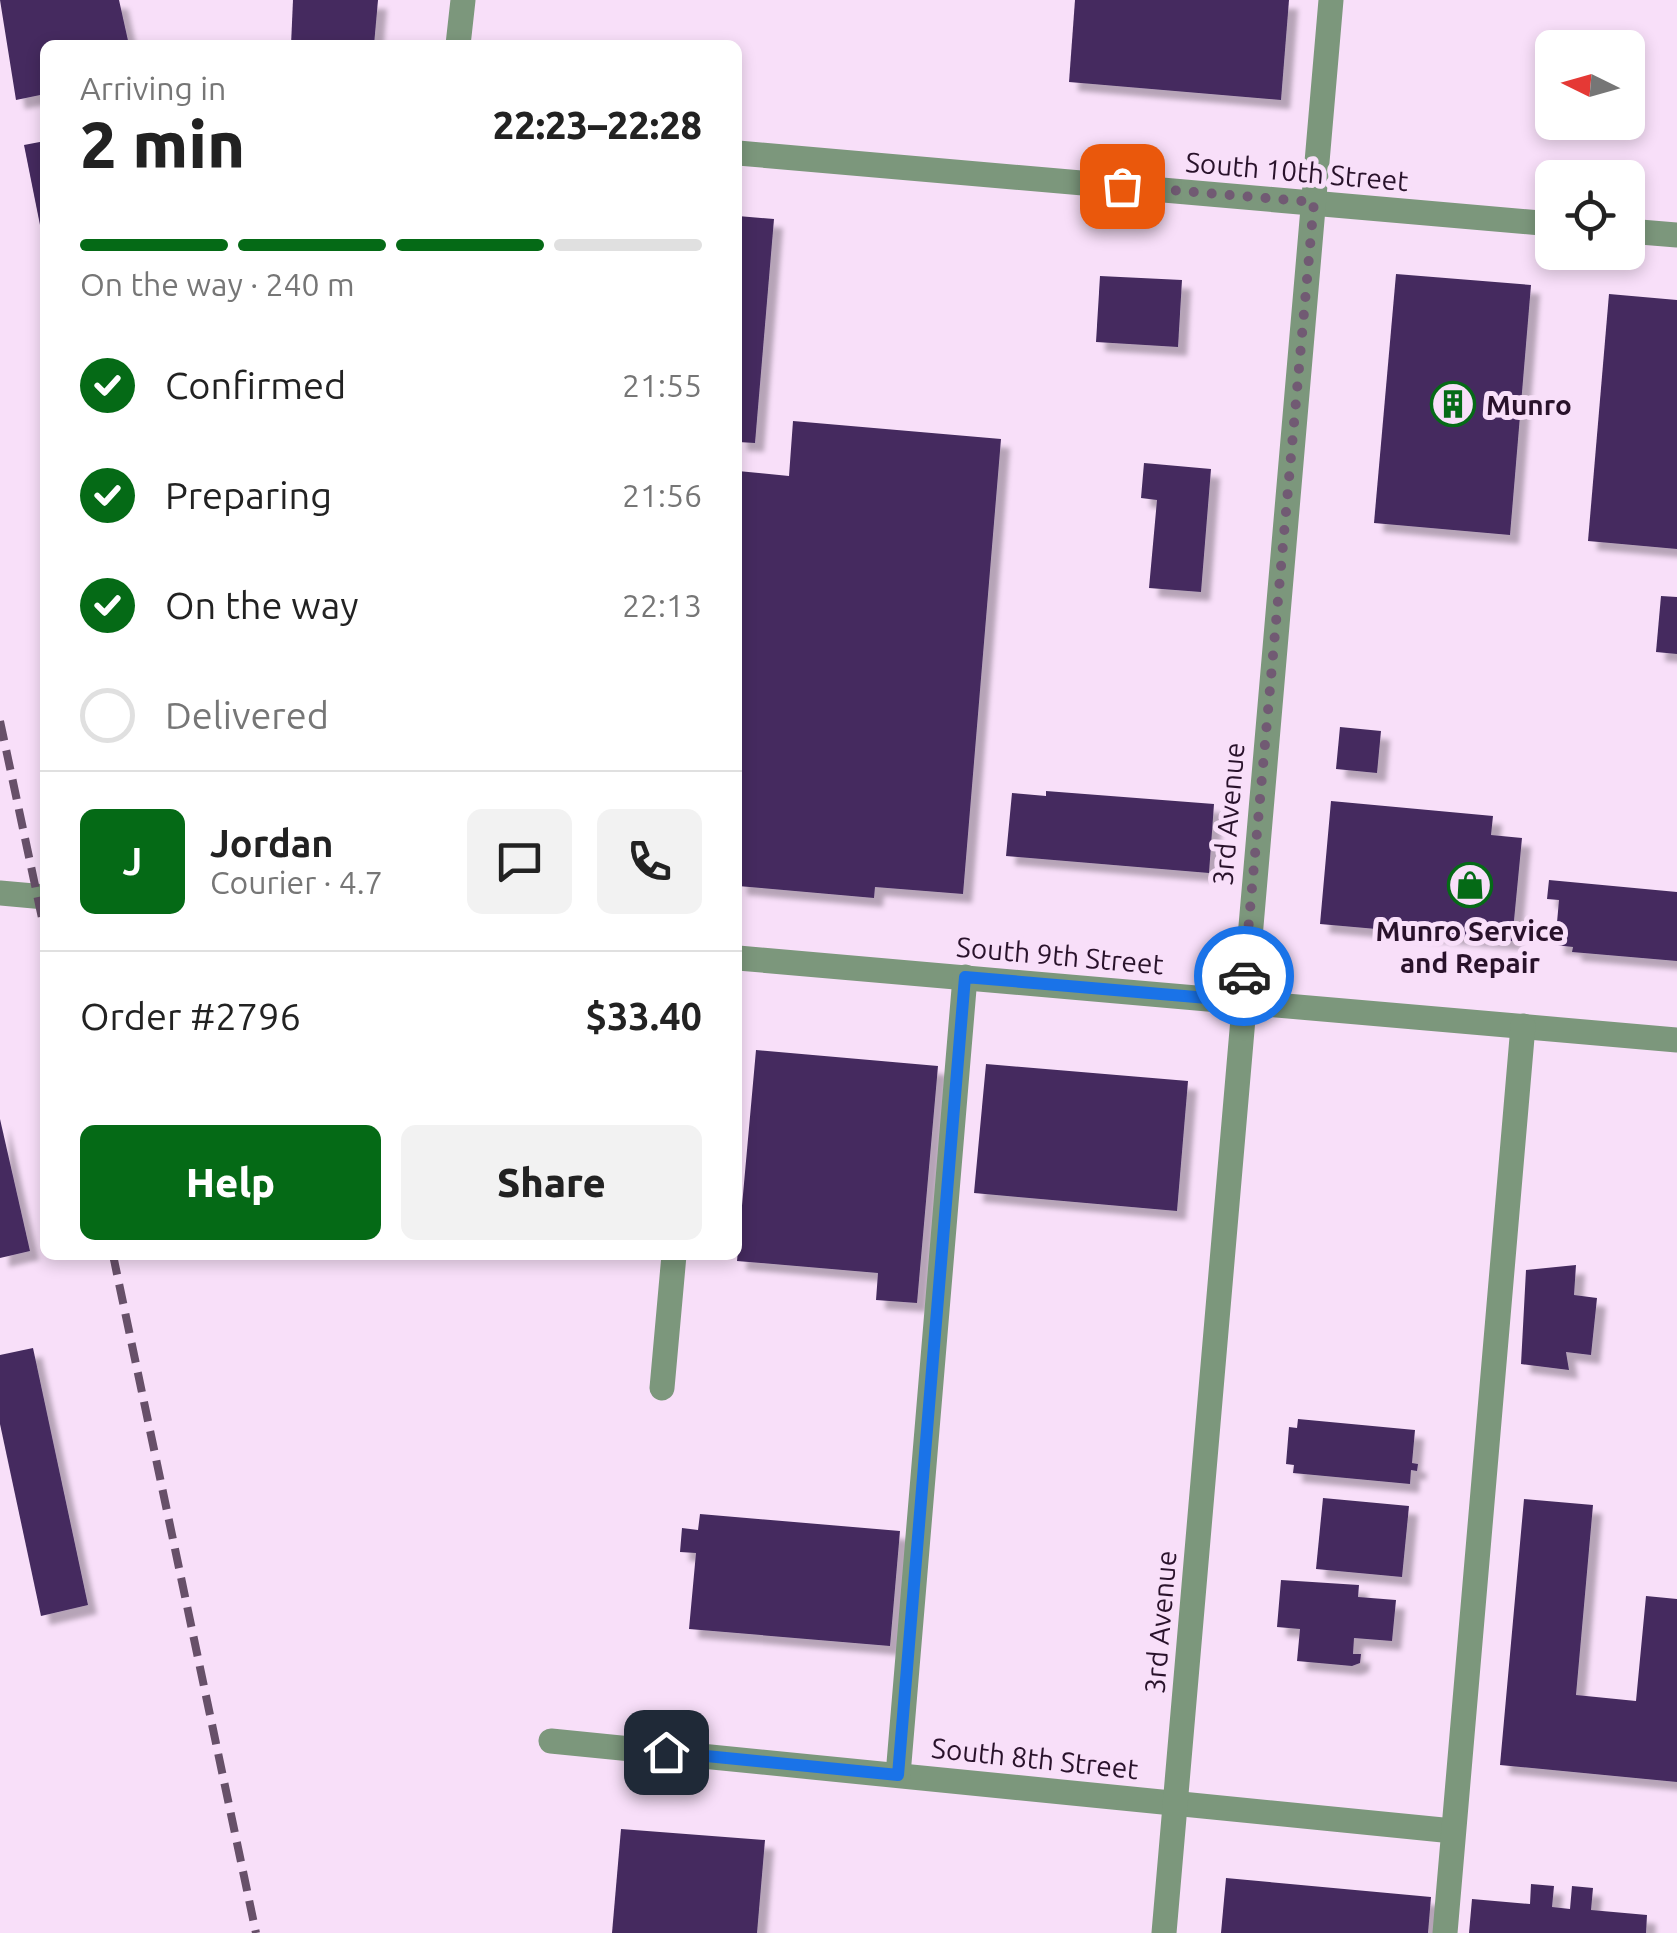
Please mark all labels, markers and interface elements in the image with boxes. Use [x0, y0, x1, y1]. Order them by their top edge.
north arrow [1535, 30, 1645, 140]
map controls [1535, 30, 1645, 270]
text: Arriving in [80, 70, 226, 106]
text: 22:23–22:28 [493, 104, 702, 146]
text: 2 min [80, 107, 245, 180]
pin [1080, 144, 1165, 229]
street label: South 10th Street [1184, 146, 1410, 196]
icon: bag [1095, 159, 1150, 214]
button: locate [1535, 160, 1645, 270]
text: On the way · 240 m [80, 266, 355, 302]
icon: check [80, 358, 135, 413]
text: Confirmed [165, 364, 346, 406]
text: 21:55 [622, 367, 702, 403]
building icon: Munro [1430, 381, 1476, 427]
place label: Munro [1486, 389, 1572, 420]
icon: check [80, 468, 135, 523]
text: Preparing [165, 474, 332, 516]
text: 21:56 [622, 477, 702, 513]
icon: check [80, 578, 135, 633]
text: On the way [165, 584, 358, 626]
text: 22:13 [622, 587, 702, 623]
text: Delivered [165, 694, 329, 736]
street label: 3rd Avenue [1206, 741, 1250, 887]
button: chat [467, 809, 572, 914]
button: phone [597, 809, 702, 914]
text: Jordan [210, 822, 334, 864]
text: J [123, 840, 142, 882]
shop icon: Munro Service and Repair [1447, 862, 1493, 908]
text: Courier · 4.7 [210, 864, 383, 900]
place label: Munro Service and Repair [1376, 915, 1564, 978]
courier [1194, 926, 1294, 1026]
street label: South 9th Street [955, 931, 1165, 979]
icon: car [1217, 949, 1272, 1004]
text: Order #2796 [80, 995, 301, 1037]
text: $33.40 [585, 995, 702, 1037]
button: Help [80, 1125, 381, 1240]
button: Share [401, 1125, 702, 1240]
street label: 3rd Avenue [1138, 1549, 1182, 1695]
pin [624, 1710, 709, 1795]
icon: home [639, 1725, 694, 1780]
street label: South 8th Street [930, 1732, 1140, 1784]

